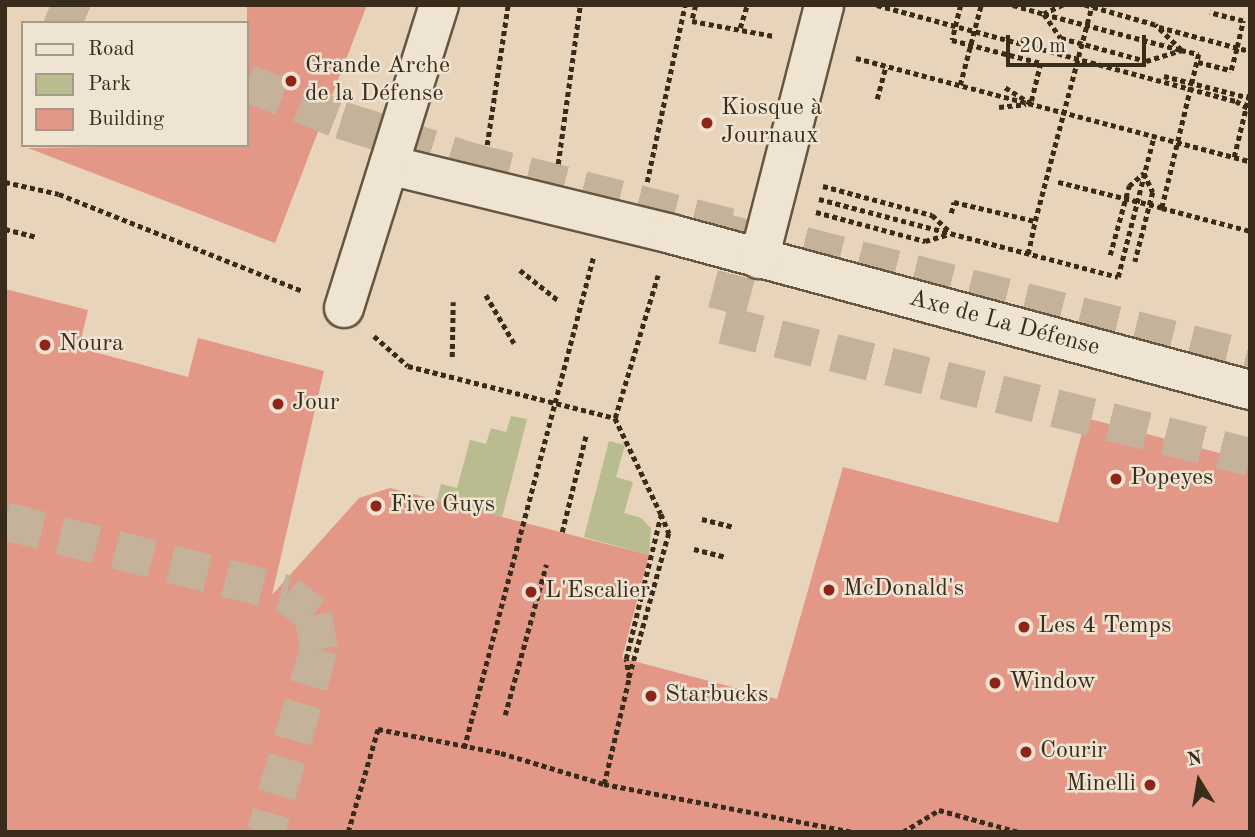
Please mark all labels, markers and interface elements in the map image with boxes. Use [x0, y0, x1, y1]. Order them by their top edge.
legend [21, 21, 248, 147]
scale bar [1010, 21, 1150, 65]
text: 20 m [1019, 36, 1066, 57]
text: Road [88, 39, 135, 60]
place label: Grande Arche de la Défense [305, 53, 450, 109]
marker: Grande Arche de la Défense [283, 73, 299, 89]
text: Park [88, 74, 131, 95]
place label: Kiosque à Journaux [721, 95, 822, 151]
text: Building [88, 109, 164, 130]
marker: Kiosque à Journaux [699, 115, 715, 131]
street label: Axe de La Défense [906, 285, 1102, 363]
place label: Noura [59, 331, 124, 359]
marker: Noura [37, 337, 53, 353]
place label: Jour [292, 390, 340, 418]
marker: Jour [270, 396, 286, 412]
place label: Popeyes [1130, 465, 1213, 493]
marker: Popeyes [1108, 471, 1124, 487]
place label: Five Guys [390, 492, 495, 520]
marker: Five Guys [368, 498, 384, 514]
place label: McDonald's [843, 576, 964, 604]
place label: L'Escalier [545, 578, 650, 606]
marker: McDonald's [821, 582, 837, 598]
marker: L'Escalier [523, 584, 539, 600]
place label: Les 4 Temps [1038, 613, 1171, 641]
marker: Les 4 Temps [1016, 619, 1032, 635]
place label: Window [1009, 669, 1096, 697]
marker: Window [987, 675, 1003, 691]
place label: Starbucks [665, 682, 768, 710]
marker: Starbucks [643, 688, 659, 704]
place label: Courir [1040, 738, 1107, 766]
marker: Courir [1018, 744, 1034, 760]
north arrow [1164, 746, 1234, 816]
text: N [1186, 749, 1204, 771]
place label: Minelli [1066, 771, 1136, 799]
marker: Minelli [1142, 777, 1158, 793]

